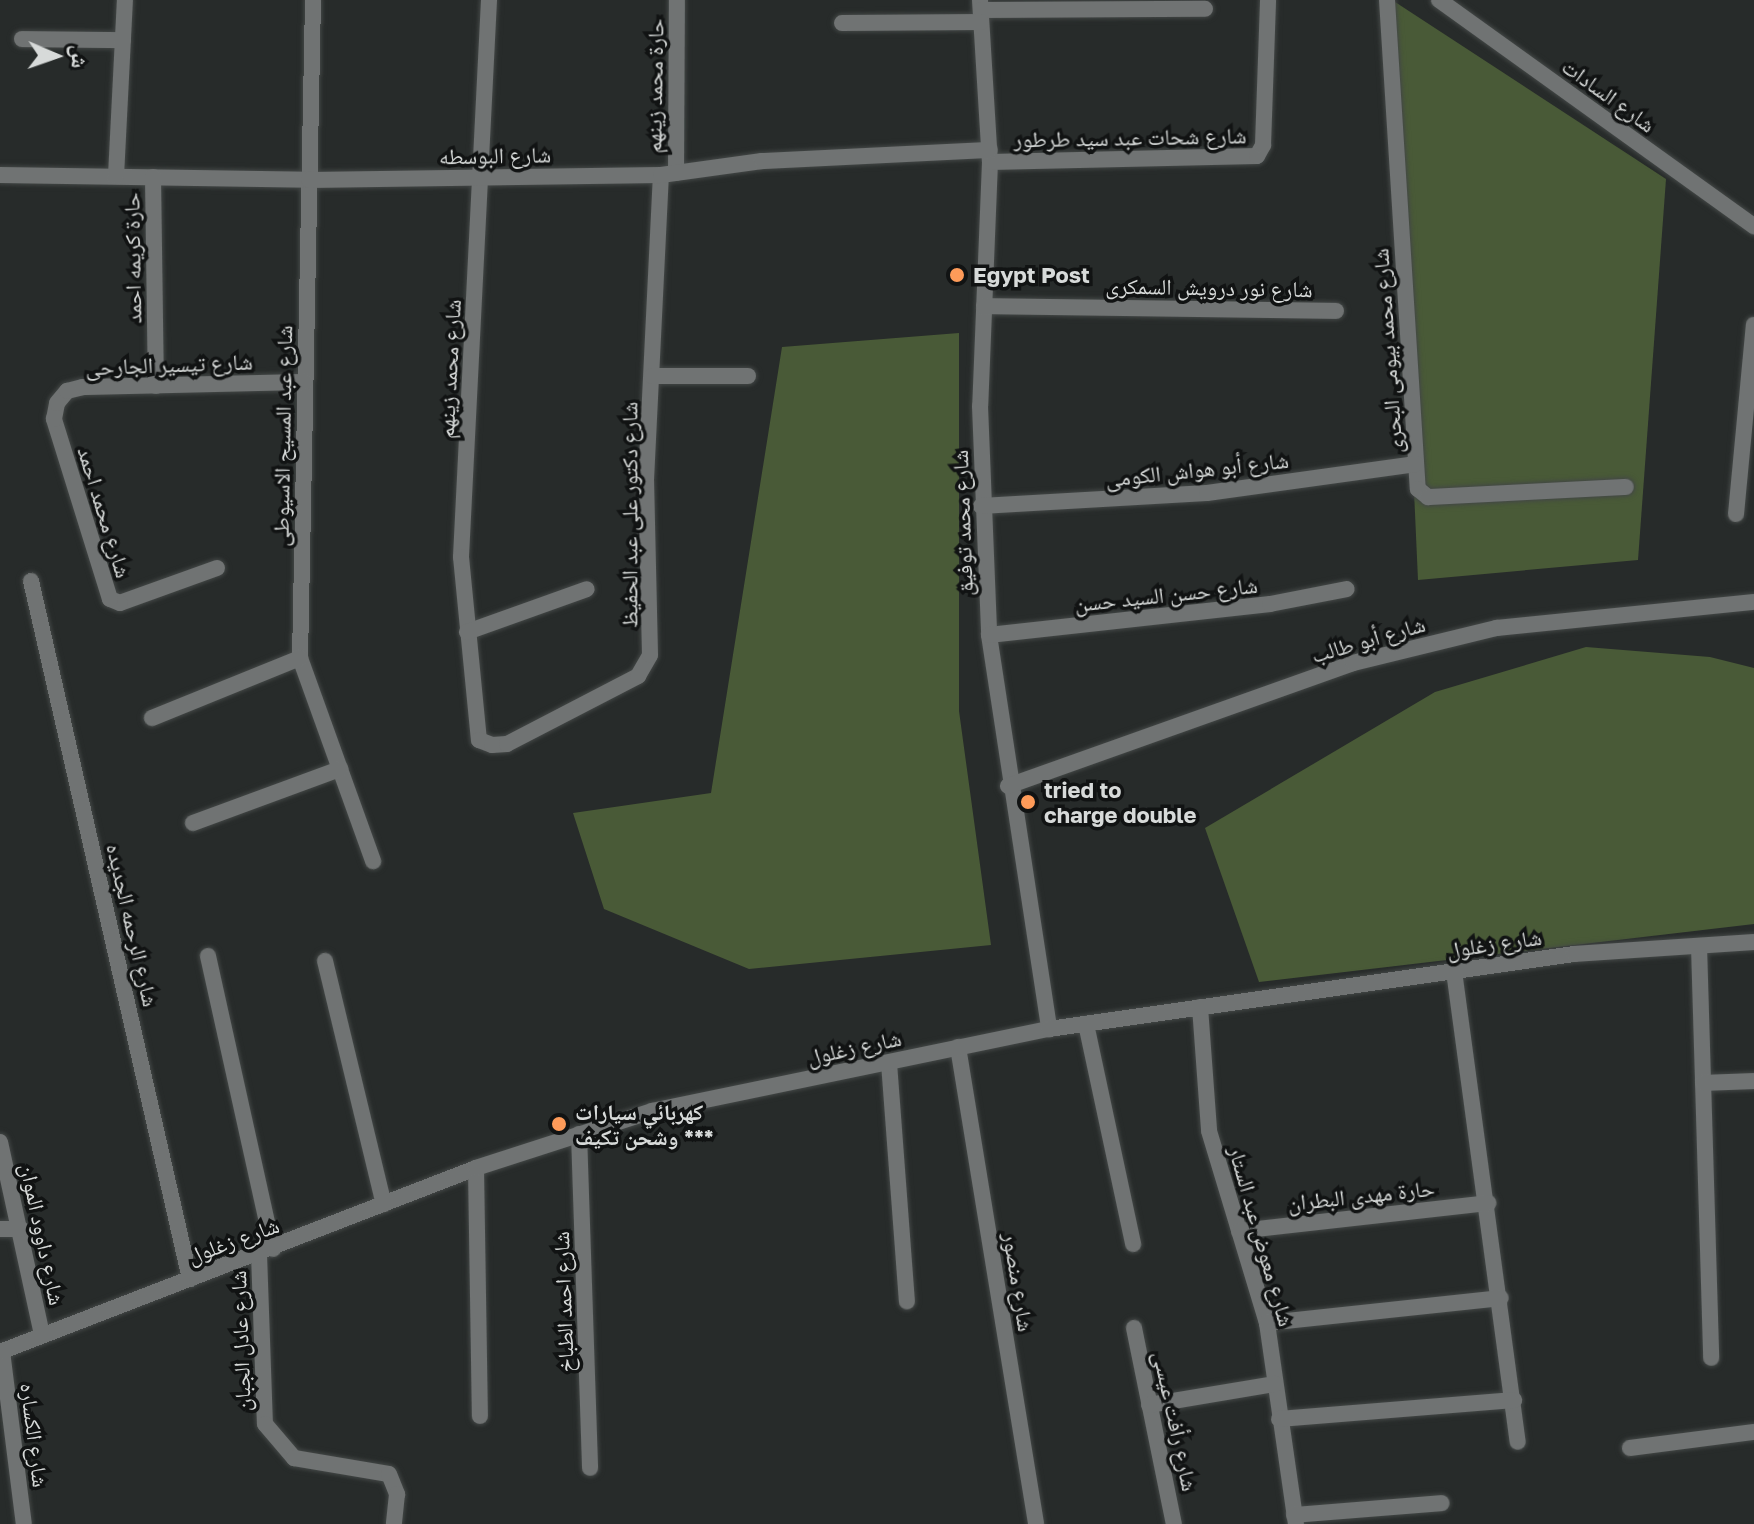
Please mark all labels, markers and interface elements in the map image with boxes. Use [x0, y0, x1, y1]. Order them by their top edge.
north arrow [16, 16, 96, 96]
street label: حارة محمد زينهم [640, 18, 668, 154]
text: ش [67, 45, 94, 69]
street label: شارع السادات [1557, 52, 1661, 138]
street label: شارع شحات عبد سيد طرطور [1013, 122, 1247, 152]
street label: شارع البوسطه [439, 141, 551, 169]
street label: حارة كريمه احمد [118, 192, 146, 324]
street label: شارع محمد بيومى البحرى [1367, 248, 1407, 454]
place label: Egypt Post [973, 262, 1090, 288]
marker: Egypt Post [948, 266, 966, 284]
street label: شارع نور درويش السمكرى [1105, 272, 1313, 302]
street label: شارع محمد زينهم [432, 299, 466, 439]
street label: شارع عبد المسيح الاسيوطى [267, 325, 297, 547]
street label: شارع تيسير الجارحى [85, 348, 253, 380]
street label: شارع دكتور على عبد الحفيظ [616, 402, 642, 628]
street label: شارع محمد احمد [73, 443, 137, 581]
street label: شارع أبو هواش الكومى [1104, 446, 1290, 492]
street label: شارع محمد توفيق [946, 450, 978, 596]
street label: شارع حسن السيد حسن [1073, 571, 1259, 617]
street label: شارع أبو طالب [1308, 610, 1428, 668]
place label: tried to charge double [1044, 776, 1197, 828]
marker: tried to charge double [1019, 793, 1037, 811]
street label: شارع الرحمه الجديده [101, 841, 165, 1009]
street label: شارع زغلول [1445, 923, 1543, 963]
street label: شارع زغلول [804, 1024, 904, 1070]
place label: كهربائي سيارات وشحن تكيف *** [575, 1098, 714, 1150]
marker: كهربائي سيارات وشحن تكيف *** [550, 1115, 568, 1133]
street label: شارع معوض عبد الستار [1224, 1143, 1300, 1329]
street label: شارع داوود الموان [15, 1161, 71, 1307]
street label: حارة مهدى البطران [1286, 1174, 1436, 1216]
street label: شارع زغلول [184, 1211, 282, 1269]
street label: شارع احمد الطباخ [547, 1231, 579, 1373]
street label: شارع منصور [998, 1231, 1040, 1333]
street label: شارع عادل الجبان [224, 1270, 256, 1412]
street label: شارع رأفت عيسى [1148, 1349, 1204, 1493]
street label: شارع الكساره [16, 1381, 54, 1489]

